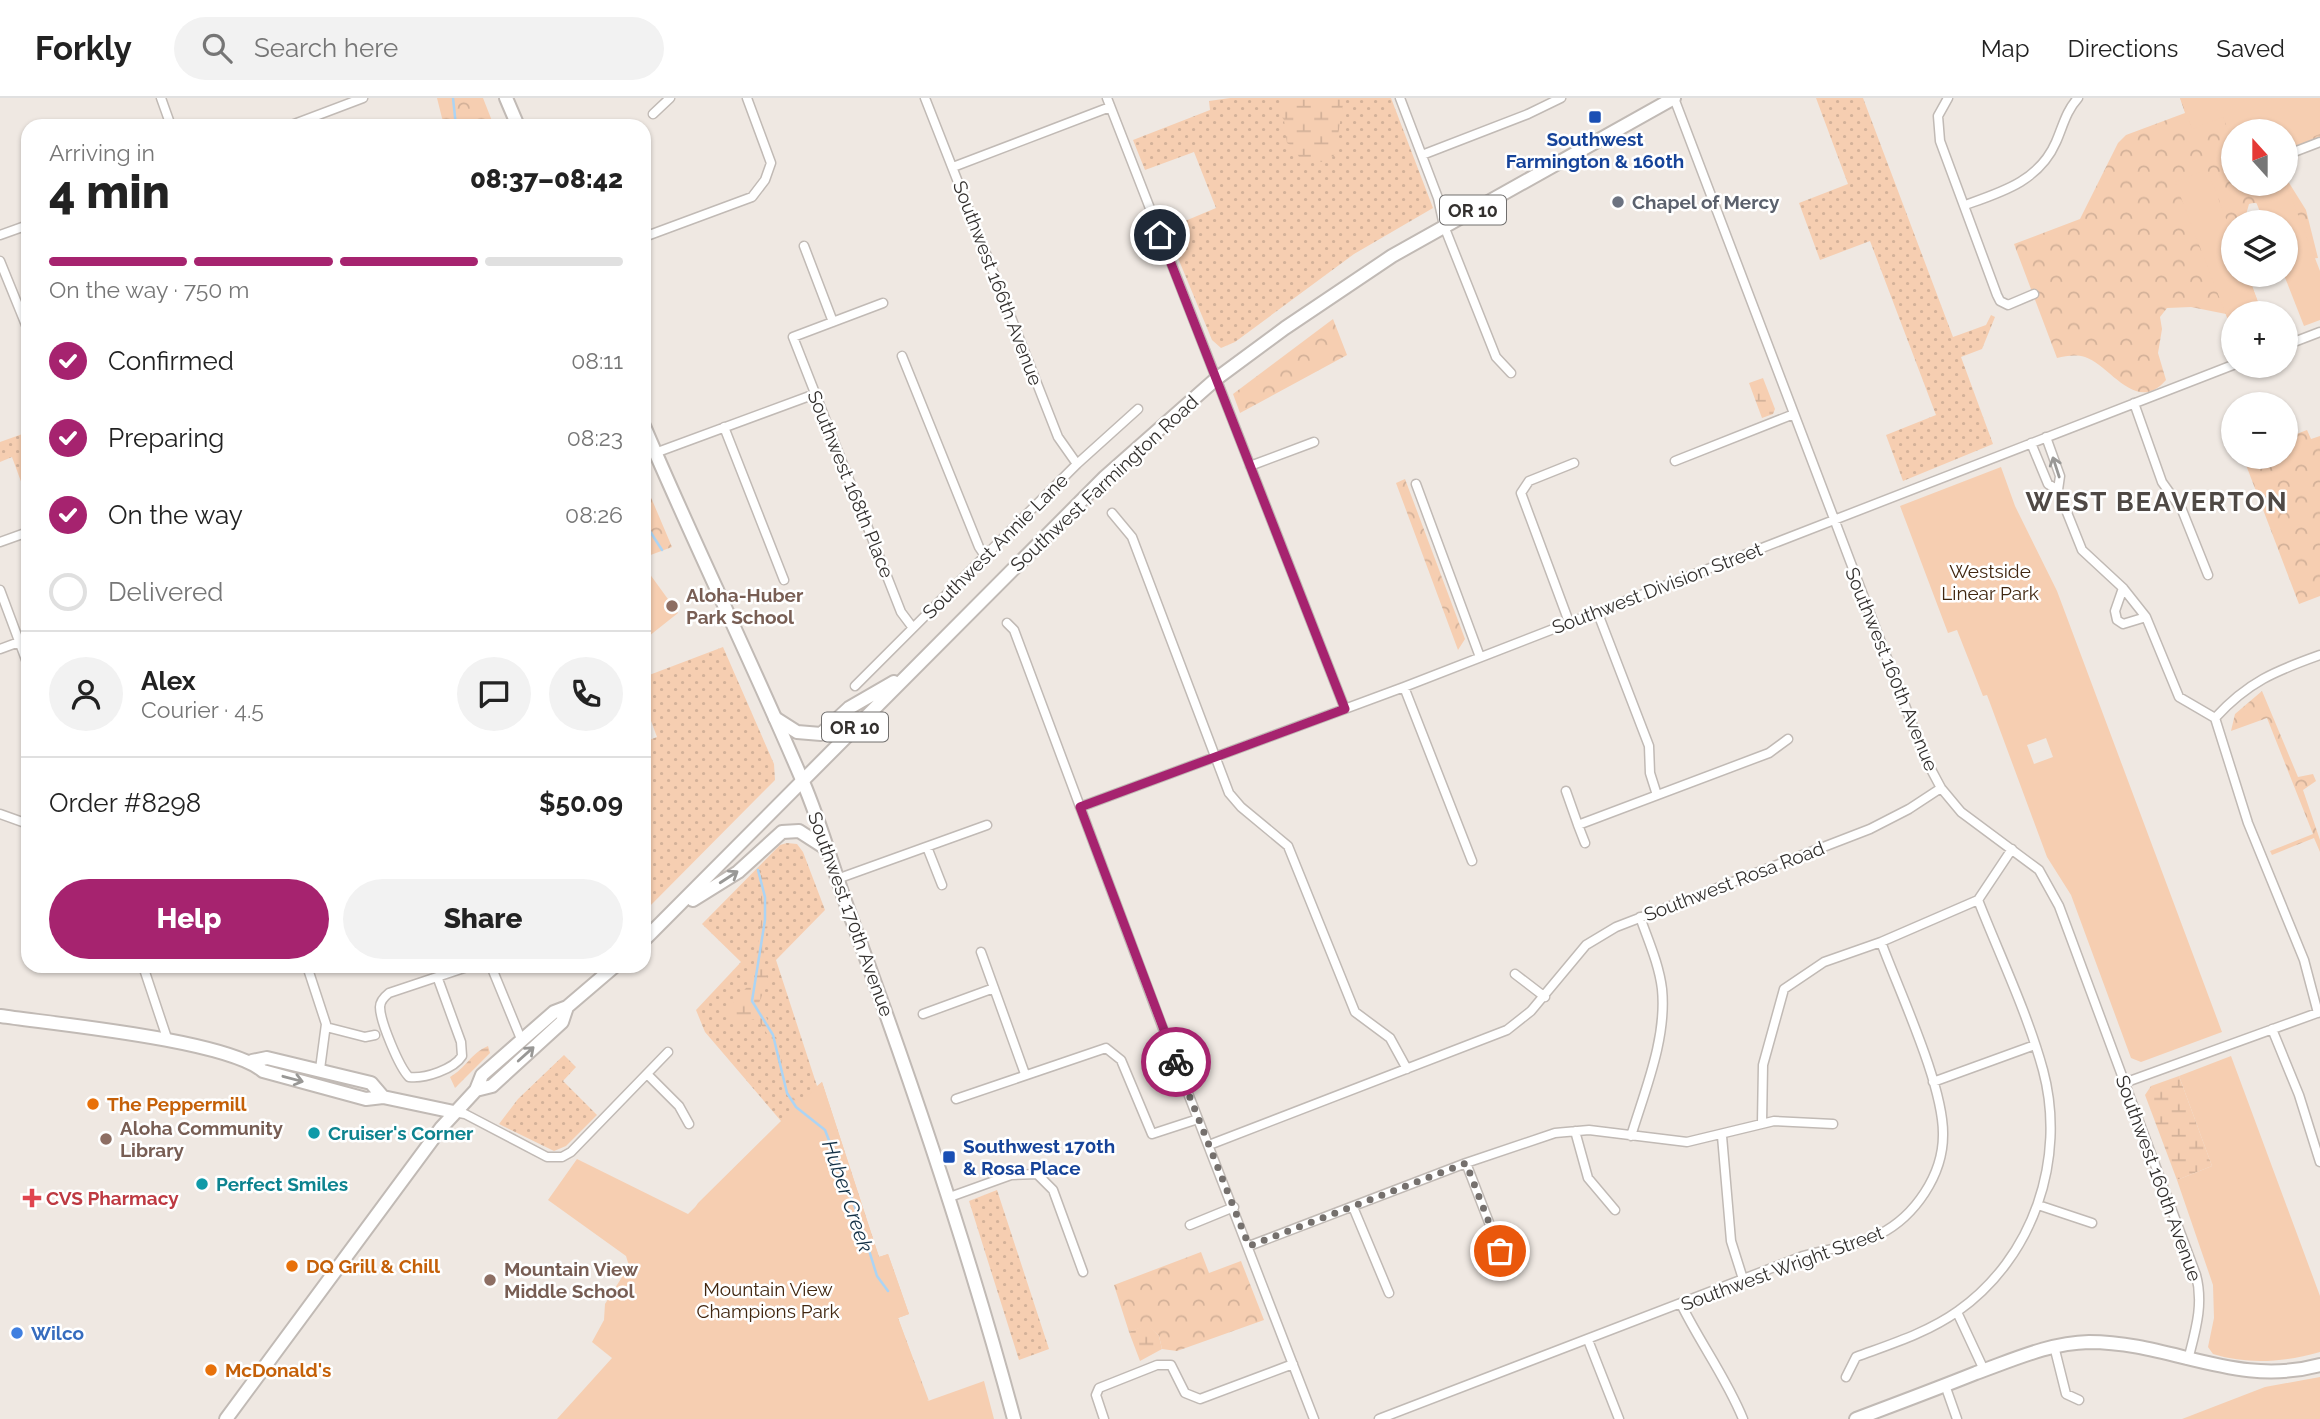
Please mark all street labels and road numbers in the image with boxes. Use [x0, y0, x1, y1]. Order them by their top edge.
street label: Southwest 166th Avenue [949, 178, 1047, 388]
road number: OR 10 [1440, 196, 1506, 225]
street label: Southwest 168th Place [803, 387, 899, 581]
street label: Southwest Farmington Road [1006, 390, 1202, 576]
street label: Southwest Annie Lane [918, 469, 1072, 623]
street label: Southwest Division Street [1549, 538, 1766, 638]
street label: Southwest 160th Avenue [1841, 564, 1943, 774]
road number: OR 10 [822, 712, 888, 742]
street label: Southwest 170th Avenue [804, 809, 898, 1019]
street label: Southwest Rosa Road [1641, 836, 1827, 926]
street label: Southwest 160th Avenue [2111, 1072, 2207, 1284]
street label: Southwest Wright Street [1678, 1221, 1887, 1315]

